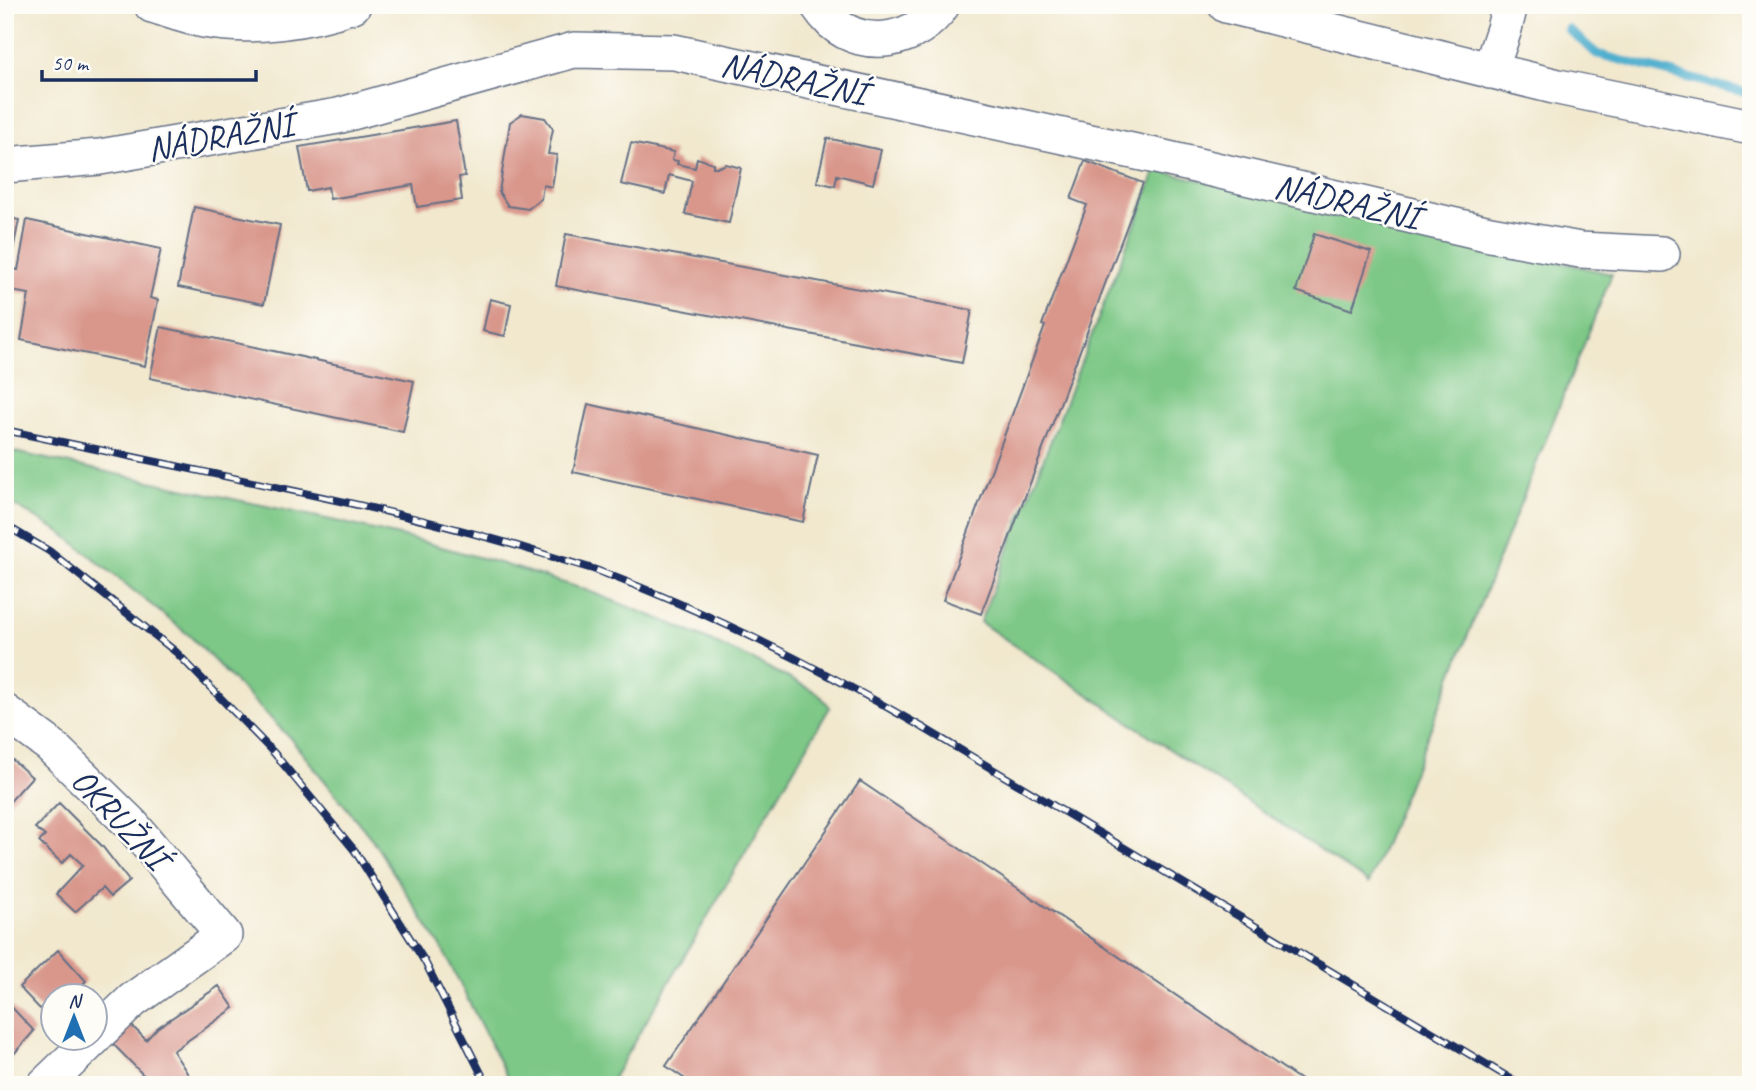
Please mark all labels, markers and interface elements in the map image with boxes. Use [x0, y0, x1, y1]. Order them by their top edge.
scale bar [42, 38, 256, 82]
street label: NÁDRAŽNÍ [717, 41, 878, 117]
text: 50 m [52, 50, 90, 76]
street label: NÁDRAŽNÍ [144, 100, 304, 171]
street label: NÁDRAŽNÍ [1270, 163, 1431, 242]
street label: OKRUŽNÍ [61, 758, 183, 884]
north arrow [38, 982, 108, 1052]
text: N [68, 989, 83, 1013]

